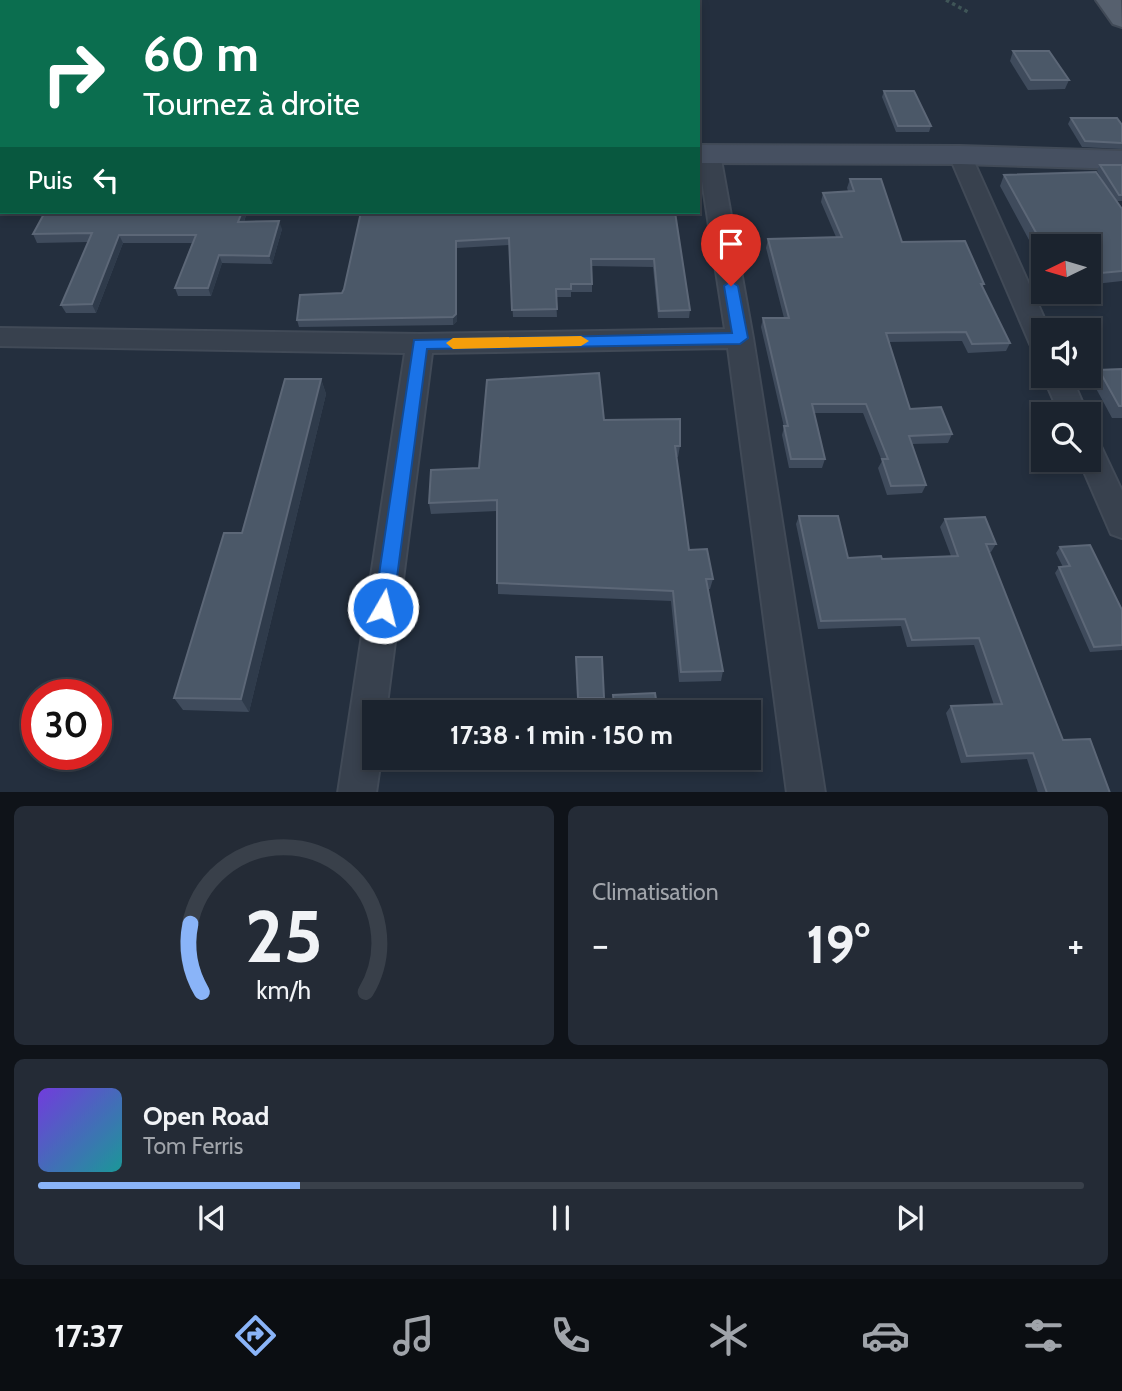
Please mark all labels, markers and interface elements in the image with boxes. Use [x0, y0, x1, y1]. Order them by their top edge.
text: 60 m [143, 24, 259, 83]
icon: right [28, 28, 119, 119]
text: Tournez à droite [143, 84, 360, 123]
icon: left [87, 161, 125, 199]
text: Puis [28, 164, 73, 196]
pin [701, 214, 761, 286]
icon: arrive [712, 225, 750, 263]
north arrow [1031, 234, 1101, 304]
map controls [1031, 234, 1101, 472]
button: sound [1031, 318, 1101, 388]
button: search [1031, 402, 1101, 472]
position arrow [346, 571, 420, 645]
speed limit sign: 30 [21, 679, 112, 770]
text: 17:38 · 1 min · 150 m [450, 719, 673, 751]
text: Climatisation [592, 878, 719, 906]
text: 25 [245, 892, 323, 980]
text: 19° [806, 913, 870, 976]
text: − [592, 921, 609, 968]
text: + [1067, 921, 1084, 968]
text: km/h [257, 974, 311, 1004]
text: Open Road [143, 1100, 269, 1132]
text: Tom Ferris [143, 1132, 243, 1160]
icon: previous [193, 1199, 231, 1237]
icon: pause [542, 1199, 580, 1237]
icon: next [891, 1199, 929, 1237]
icon: directions [231, 1311, 280, 1360]
icon: music [389, 1311, 438, 1360]
icon: phone [546, 1311, 595, 1360]
icon: climate [704, 1311, 753, 1360]
icon: car [861, 1311, 910, 1360]
icon: filters [1019, 1311, 1068, 1360]
text: 17:37 [54, 1316, 123, 1355]

